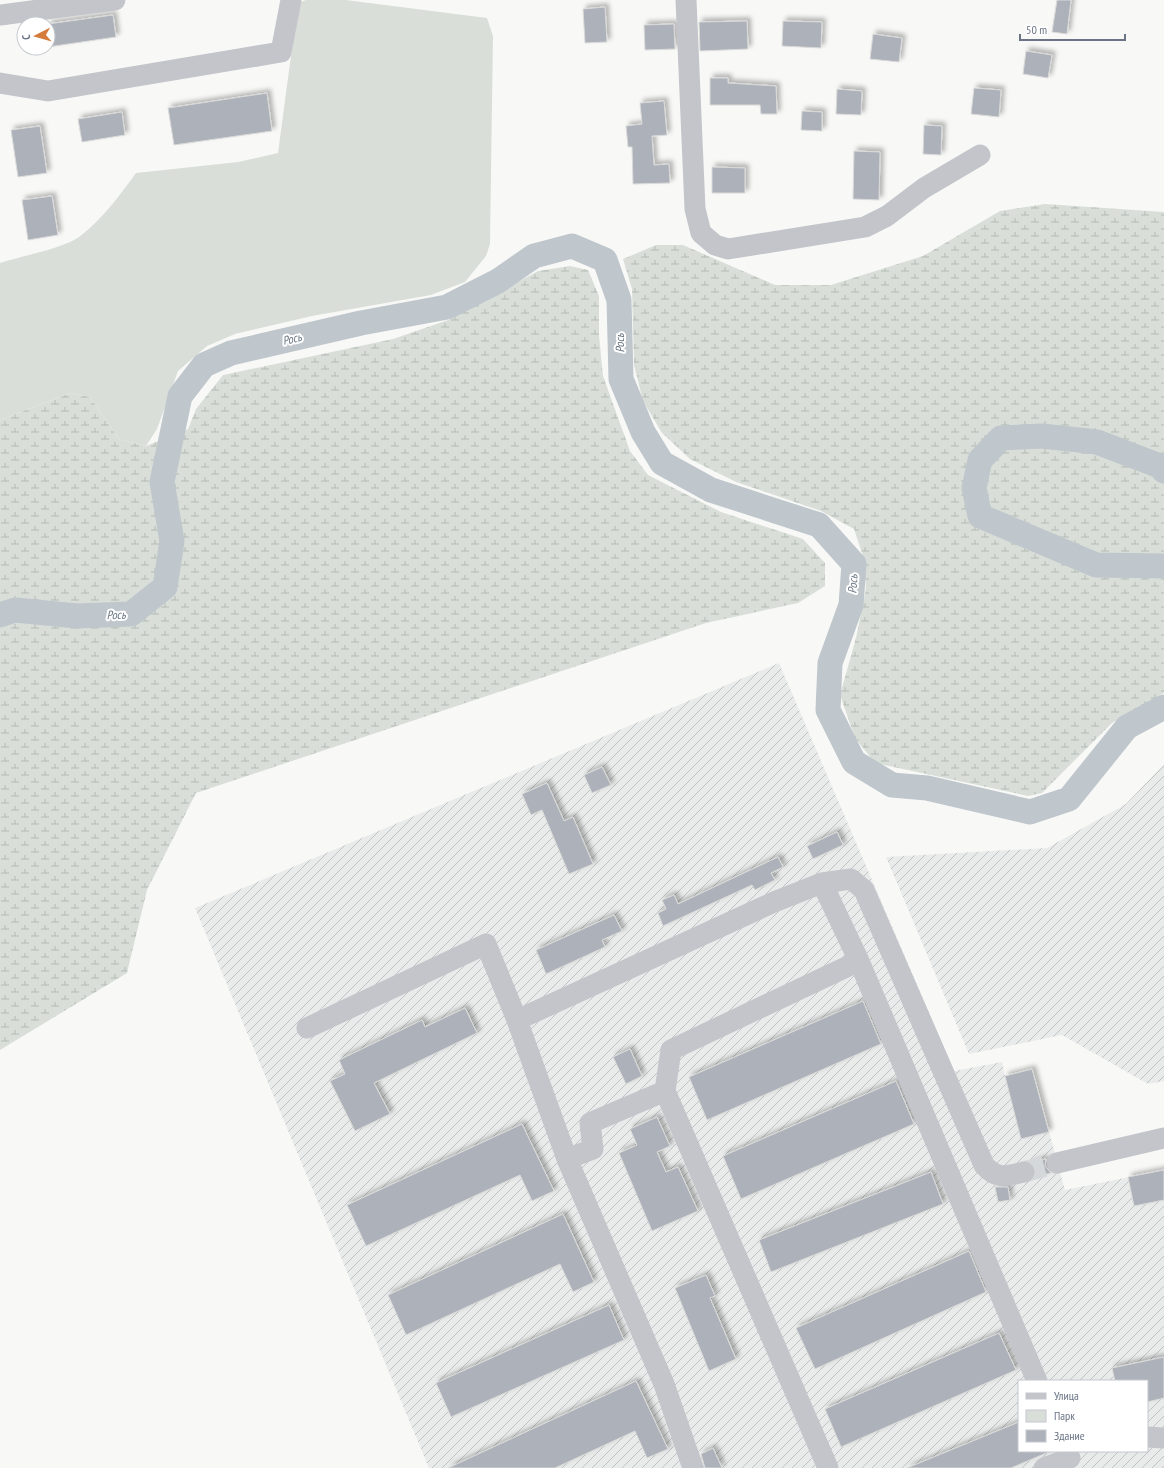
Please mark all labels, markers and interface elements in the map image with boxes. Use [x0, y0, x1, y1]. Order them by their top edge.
north arrow [16, 16, 56, 56]
scale bar [1020, 16, 1125, 42]
text: 50 m [1026, 22, 1047, 37]
text: С [19, 34, 33, 40]
water label: Рось [281, 329, 303, 348]
water label: Рось [612, 333, 627, 353]
water label: Рось [844, 573, 861, 594]
water label: Рось [106, 607, 126, 622]
legend [1018, 1380, 1148, 1452]
text: Улица [1054, 1388, 1079, 1403]
text: Парк [1054, 1408, 1075, 1423]
text: Здание [1054, 1428, 1085, 1443]

